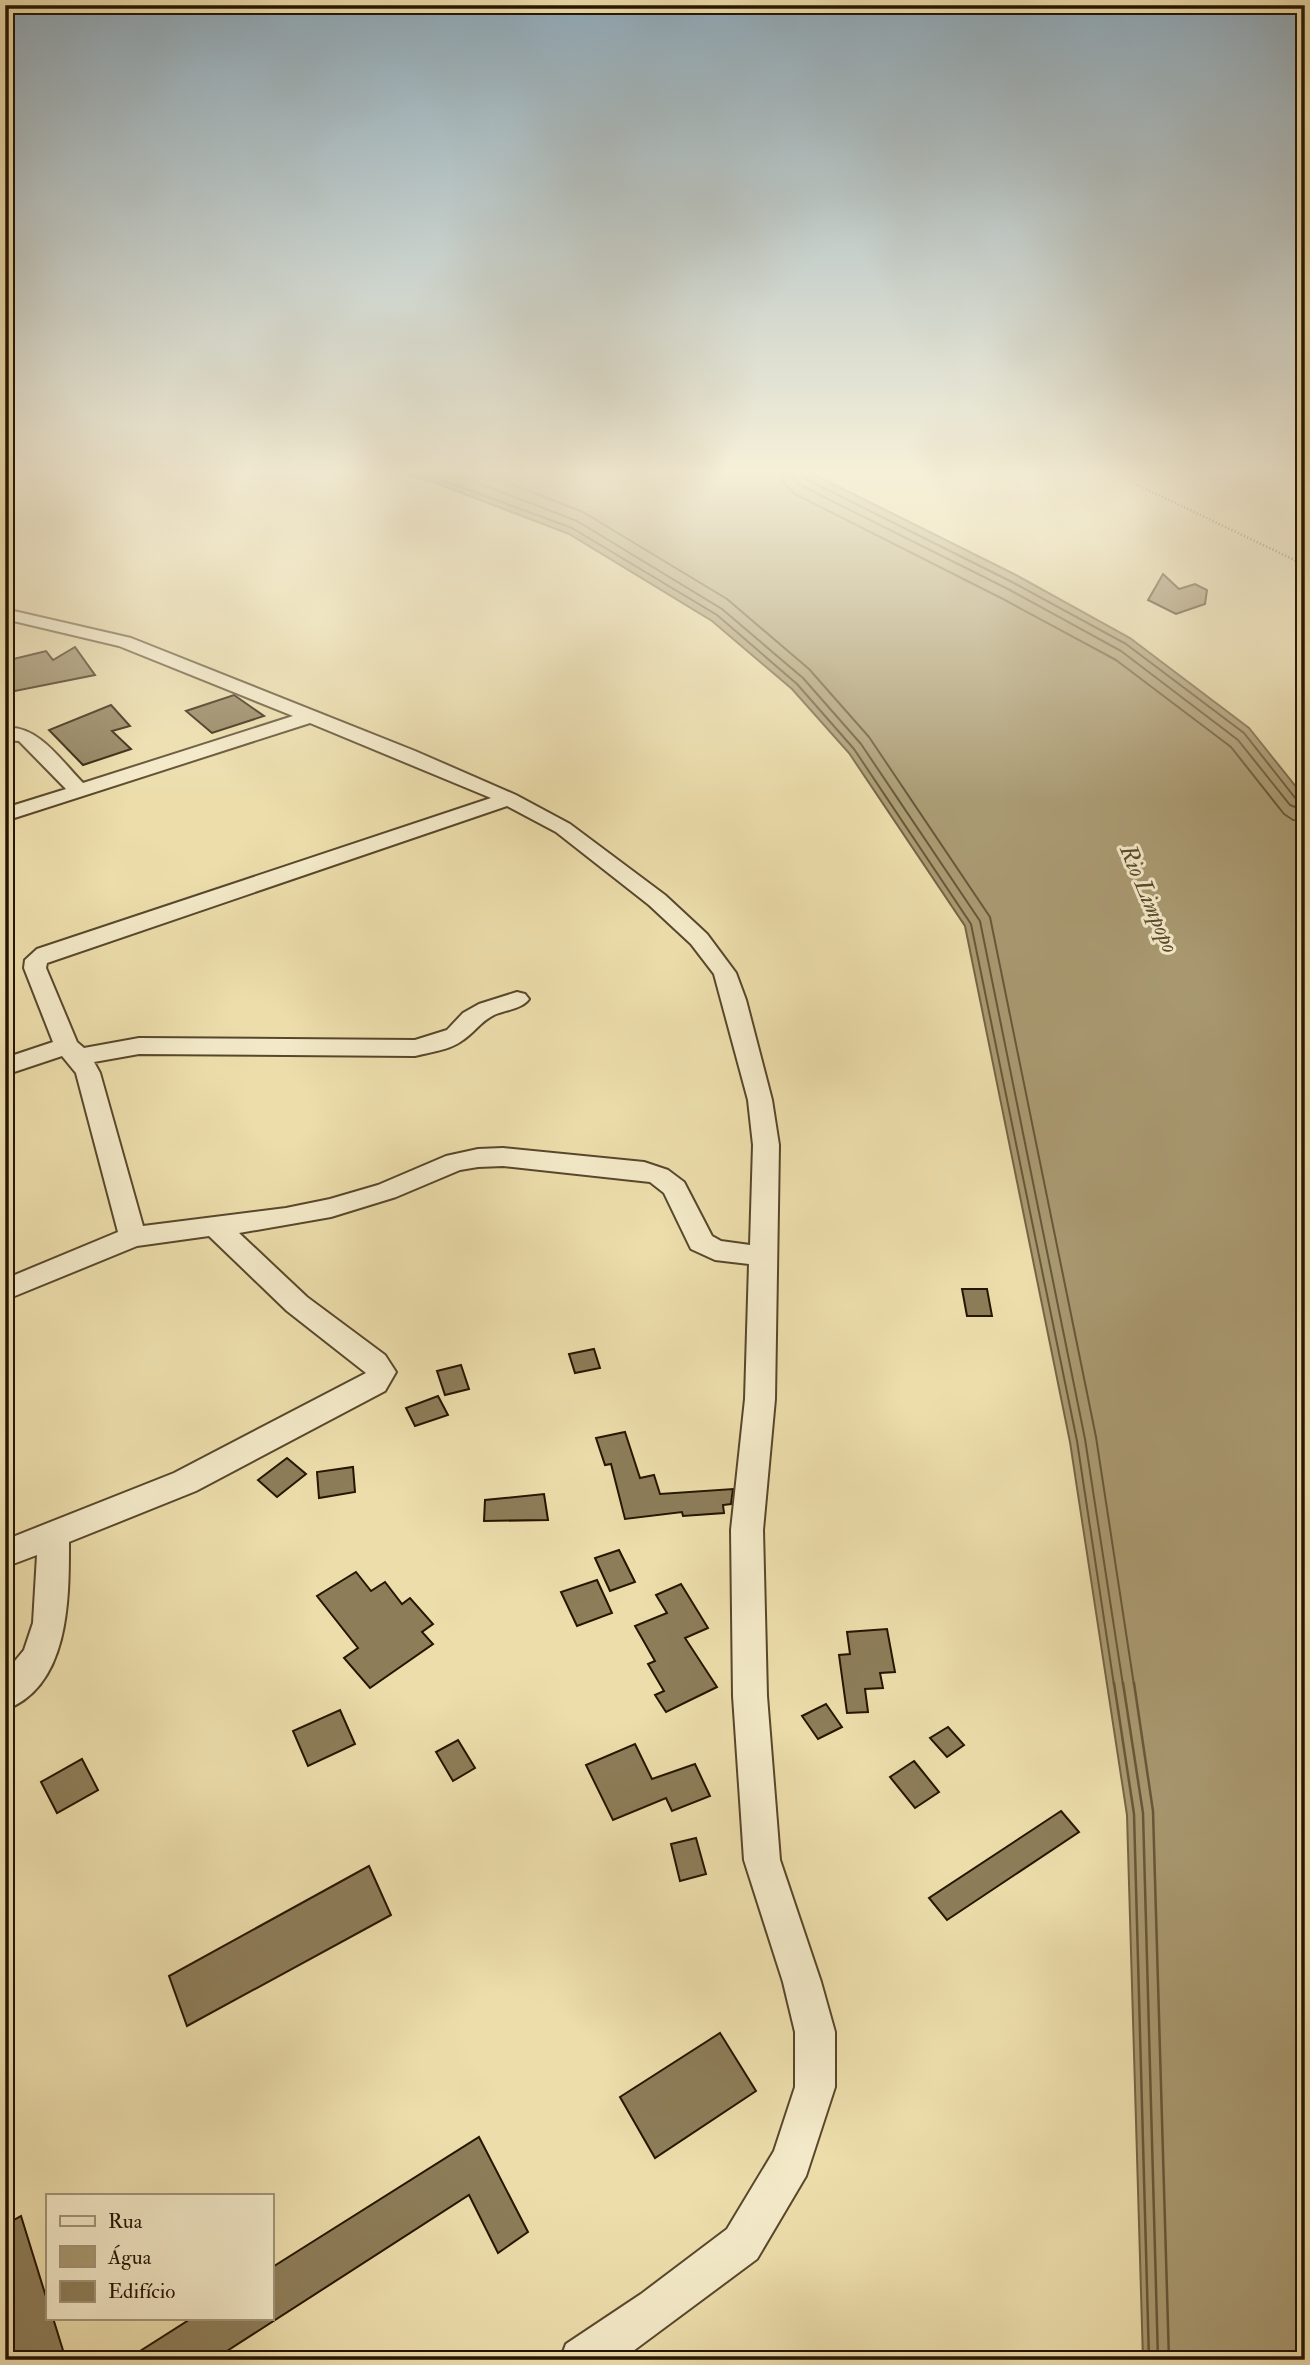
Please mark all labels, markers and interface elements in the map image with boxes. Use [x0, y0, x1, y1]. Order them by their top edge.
water label: Rio Limpopo [1112, 839, 1186, 958]
legend [46, 2194, 273, 2320]
text: Rua [108, 2208, 143, 2235]
text: Água [107, 2244, 152, 2271]
text: Edifício [108, 2278, 175, 2305]

